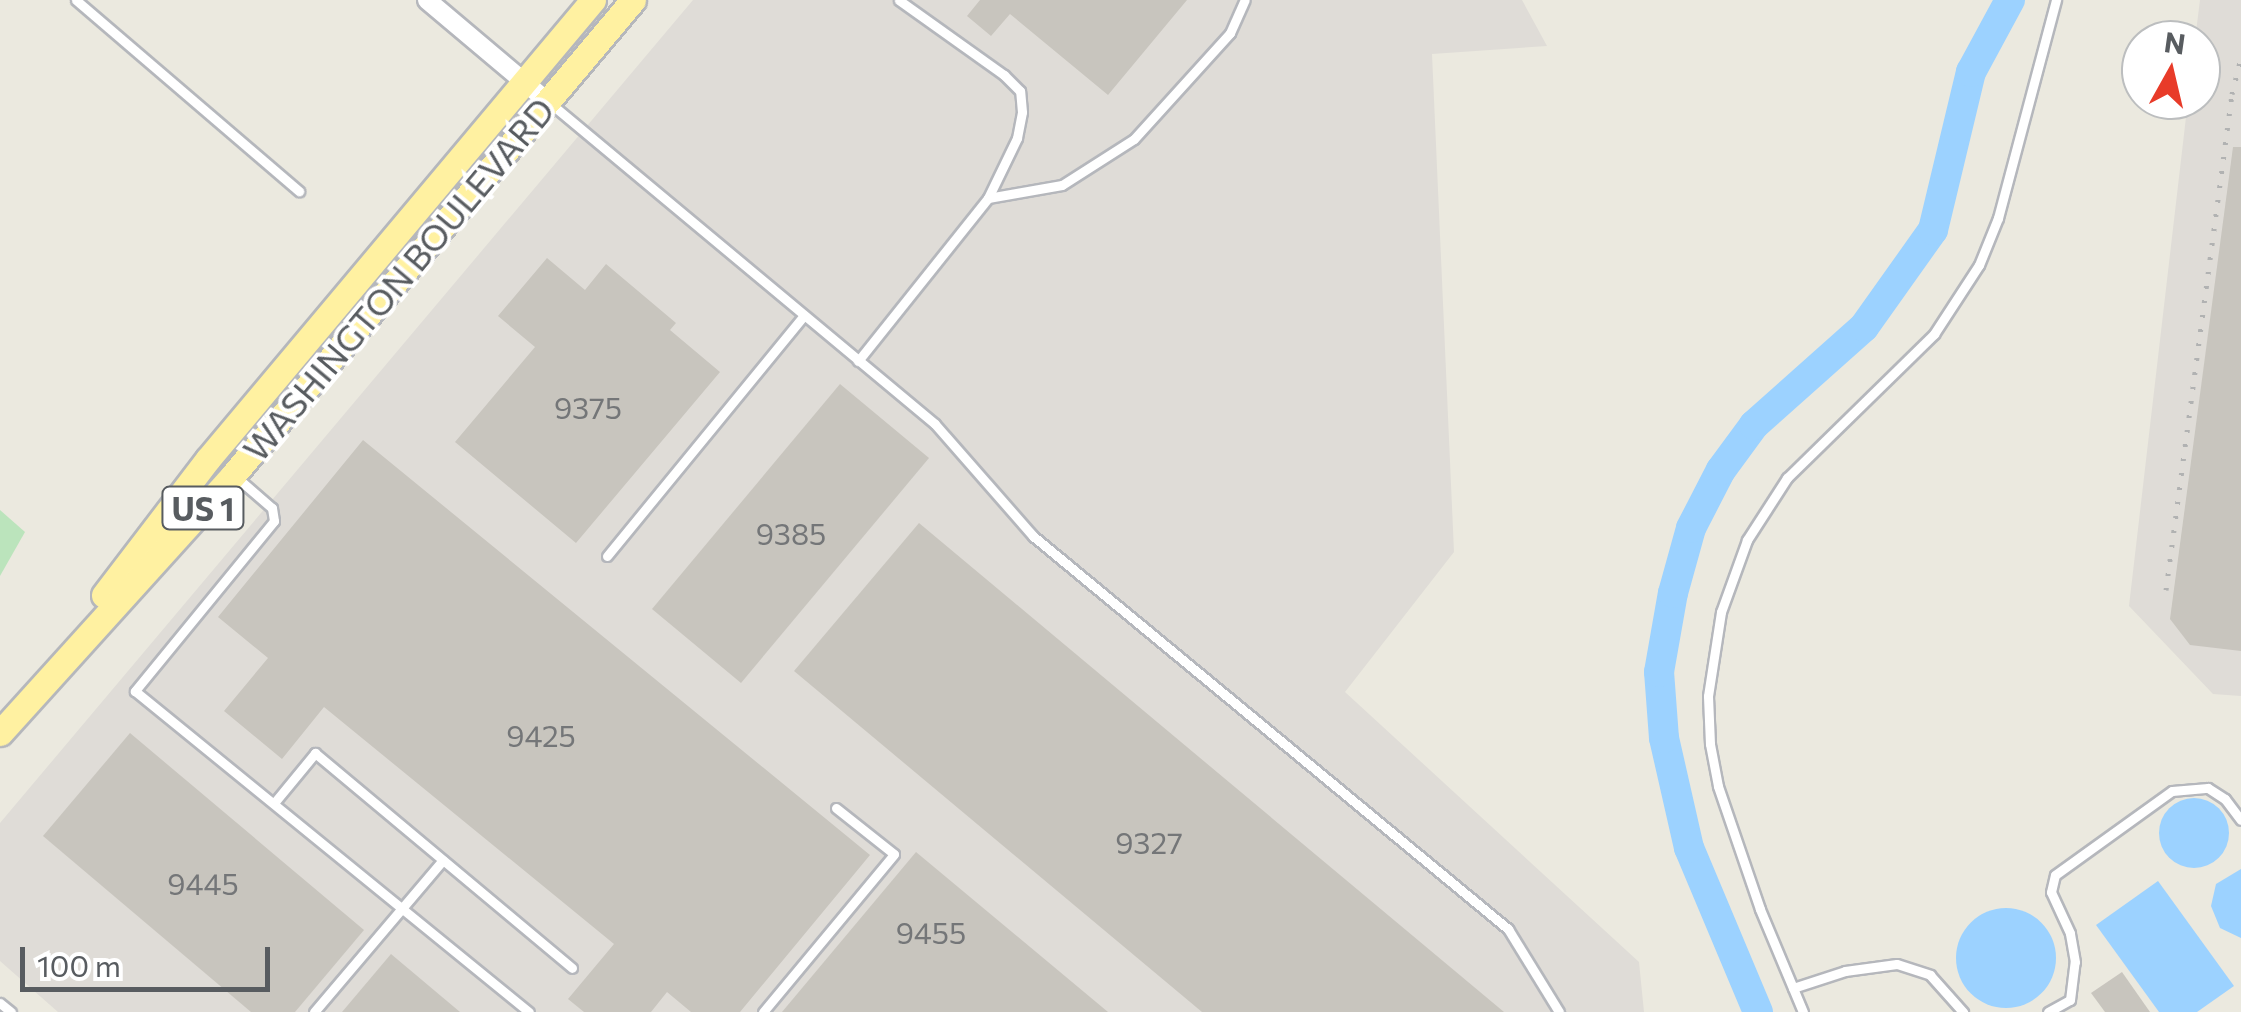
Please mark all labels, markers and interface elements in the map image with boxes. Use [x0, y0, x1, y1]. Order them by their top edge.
north arrow [2121, 20, 2221, 120]
text: N [2162, 24, 2188, 61]
street label: WASHINGTON BOULEVARD [234, 89, 562, 469]
house number: 9375 [554, 389, 622, 425]
road number: US 1 [160, 481, 246, 535]
house number: 9385 [756, 515, 826, 551]
house number: 9425 [506, 717, 576, 753]
house number: 9327 [1115, 824, 1183, 860]
house number: 9445 [167, 865, 239, 901]
house number: 9455 [896, 914, 966, 950]
scale bar [25, 927, 275, 989]
text: 100 m [37, 946, 121, 983]

